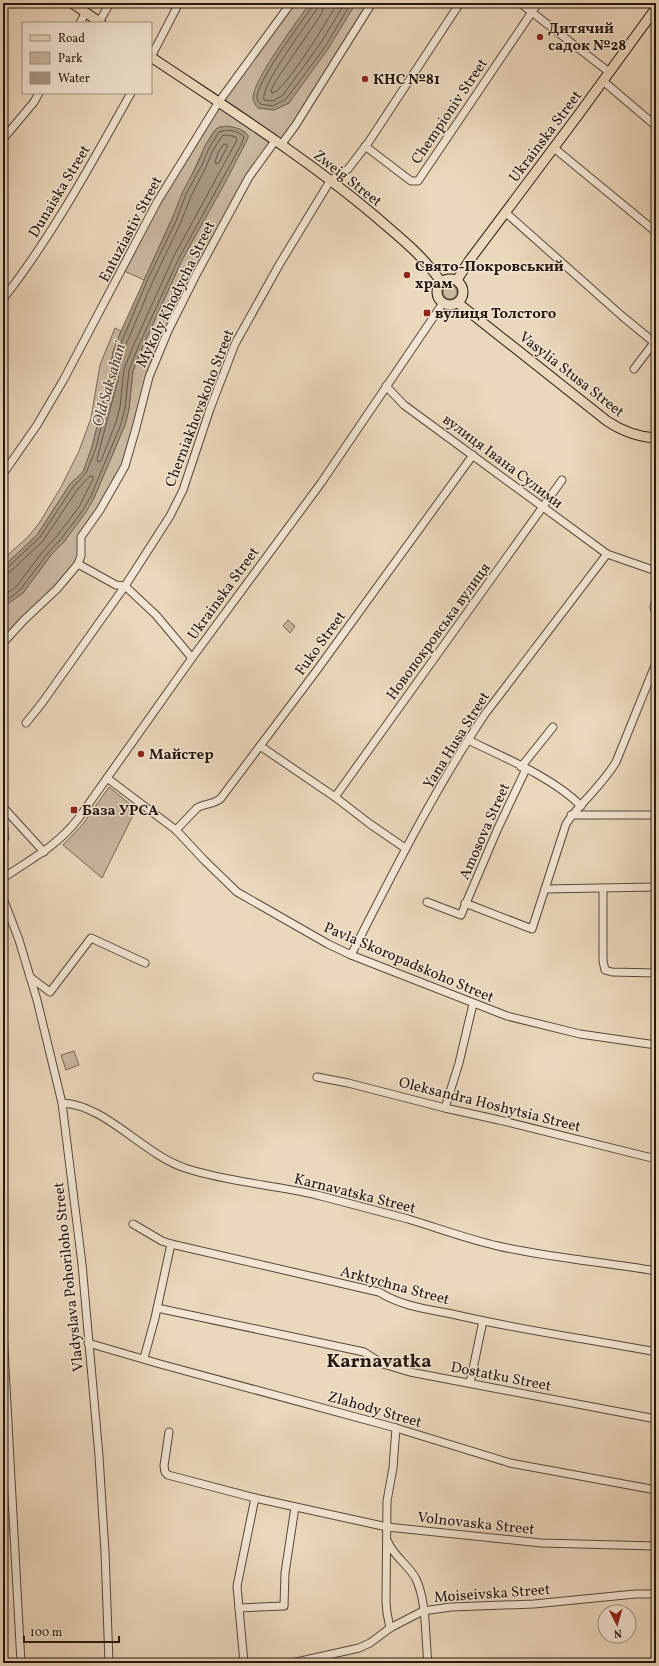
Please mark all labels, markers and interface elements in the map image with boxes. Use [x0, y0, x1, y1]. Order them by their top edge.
place label: Дитячий садок №28 [548, 19, 626, 57]
legend [22, 22, 152, 94]
text: Road [58, 31, 85, 47]
marker: Дитячий садок №28 [535, 32, 545, 42]
text: Park [58, 51, 83, 67]
street label: Chempioniv Street [407, 55, 493, 169]
place label: КНС №81 [373, 70, 440, 91]
text: Water [58, 71, 90, 87]
marker: КНС №81 [360, 74, 370, 84]
street label: Ukrainska Street [505, 87, 588, 187]
street label: Dunaiska Street [24, 141, 96, 242]
street label: Zweig Street [308, 146, 386, 213]
street label: Entuziastiv Street [95, 173, 168, 286]
street label: Mykoly Khodycha Street [132, 218, 221, 372]
place label: Свято-Покровський храм [415, 257, 564, 295]
marker: Свято-Покровський храм [402, 270, 412, 280]
place label: вулиця Толстого [435, 304, 557, 325]
marker: вулиця Толстого [422, 308, 432, 318]
street label: Cherniakhovskoho Street [161, 327, 240, 490]
street label: Vasylia Stusa Street [514, 327, 628, 423]
water label: Old Saksahan' [87, 339, 133, 430]
street label: вулиця Івана Сулими [438, 410, 567, 514]
street label: Ukrainska Street [183, 543, 265, 645]
street label: Новопокровська вулиця [382, 559, 496, 705]
street label: Fuko Street [291, 608, 352, 680]
street label: Yana Husa Street [419, 688, 496, 794]
place label: Майстер [149, 745, 214, 766]
marker: Майстер [136, 749, 146, 759]
street label: Amosova Street [455, 780, 516, 883]
place label: База УРСА [82, 801, 159, 822]
marker: База УРСА [69, 805, 79, 815]
street label: Pavla Skoropadskoho Street [320, 918, 497, 1009]
street label: Oleksandra Hoshytsia Street [396, 1073, 583, 1138]
street label: Karnavatska Street [292, 1169, 418, 1220]
street label: Vladyslava Pohoriloho Street [49, 1181, 90, 1373]
street label: Arktychna Street [338, 1262, 452, 1311]
district label: Karnavatka [326, 1349, 432, 1375]
street label: Dostatku Street [449, 1357, 553, 1398]
street label: Zlahody Street [325, 1387, 424, 1434]
street label: Volnovaska Street [416, 1508, 535, 1541]
street label: Moiseivska Street [433, 1580, 551, 1609]
north arrow [597, 1604, 637, 1644]
scale bar [24, 1618, 119, 1644]
text: 100 m [30, 1625, 63, 1641]
text: N [613, 1625, 622, 1640]

